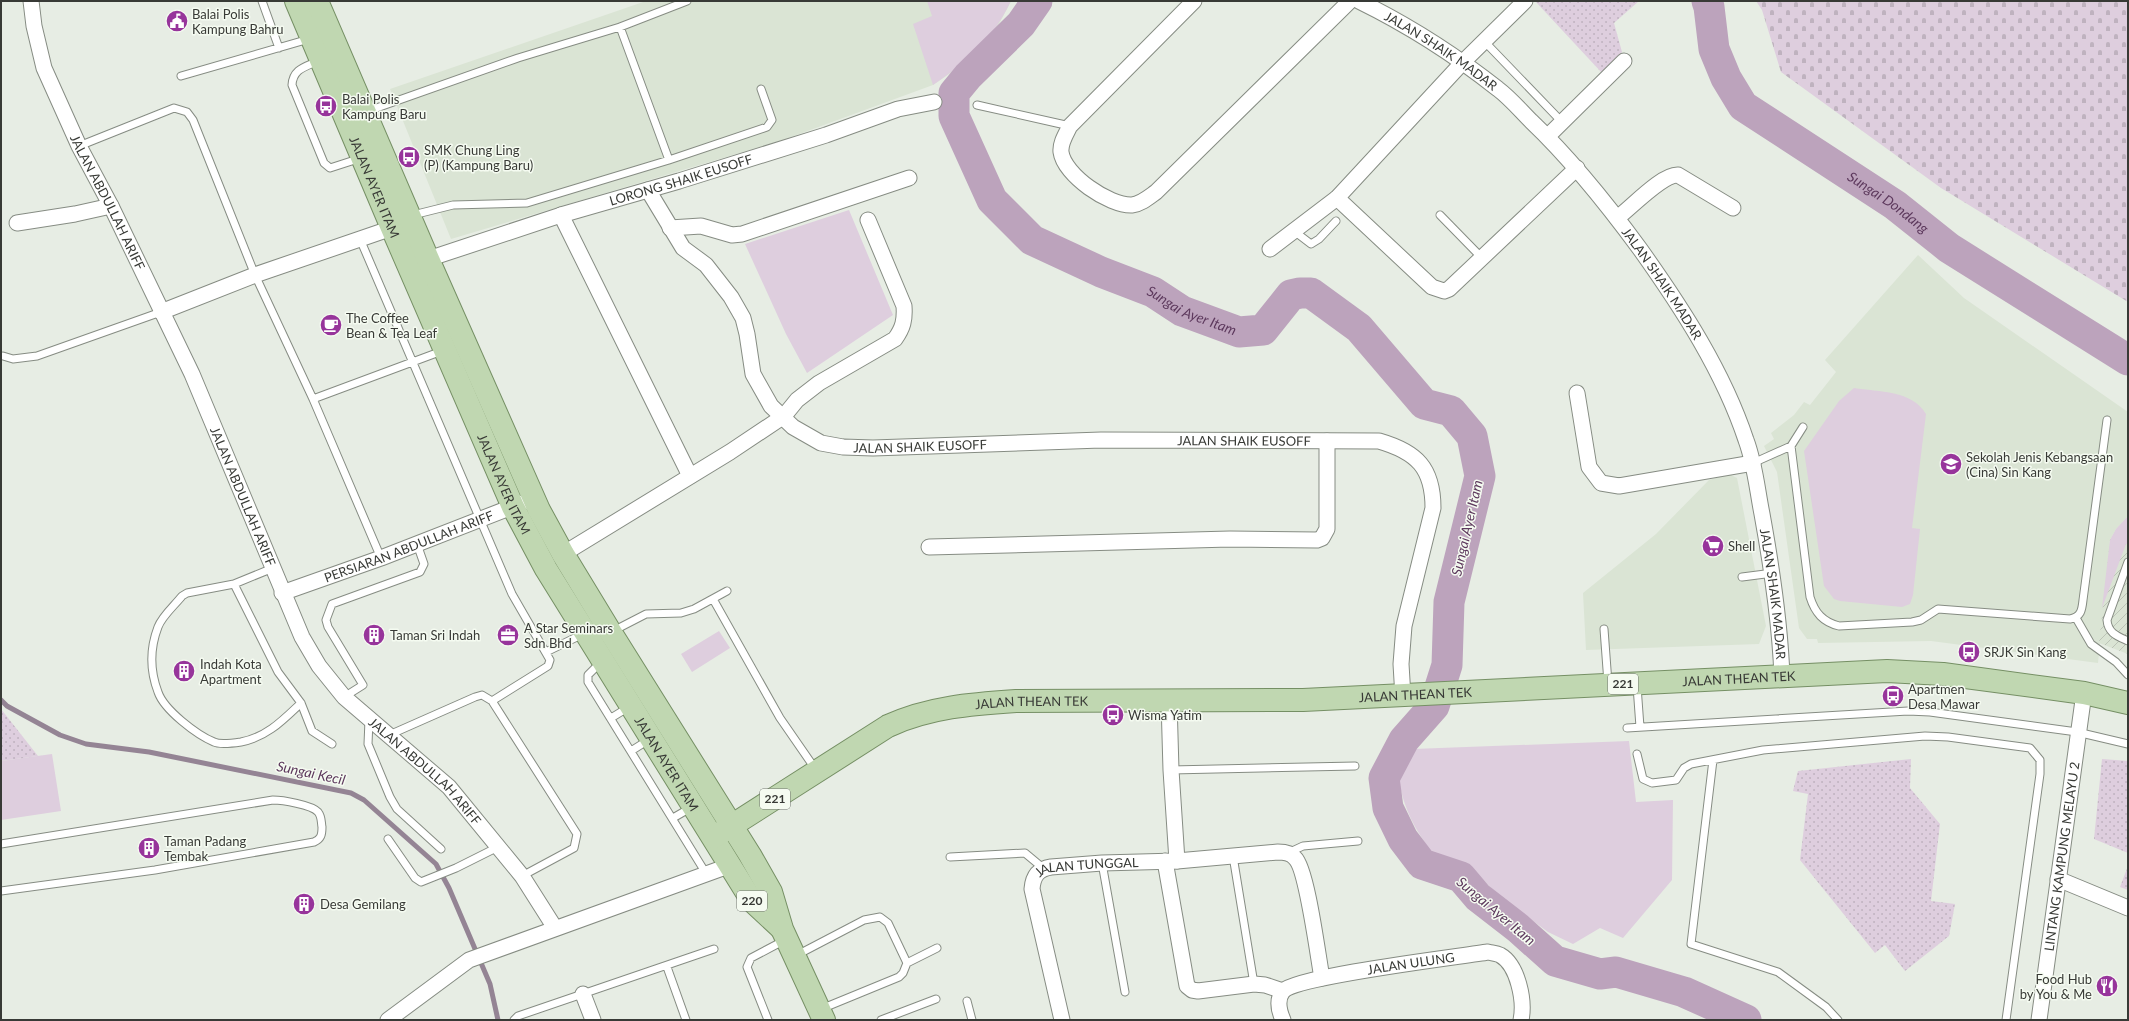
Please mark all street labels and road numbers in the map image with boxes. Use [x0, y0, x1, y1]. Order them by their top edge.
street label: JALAN SHAIK MADAR [1382, 8, 1501, 94]
street label: JALAN ABDULLAH ARIFF [67, 132, 149, 272]
street label: JALAN AYER ITAM [346, 134, 403, 240]
street label: LORONG SHAIK EUSOFF [607, 151, 754, 209]
street label: JALAN SHAIK MADAR [1619, 224, 1706, 343]
street label: JALAN ABDULLAH ARIFF [207, 424, 279, 568]
street label: JALAN AYER ITAM [474, 431, 534, 537]
street label: JALAN SHAIK EUSOFF [1177, 432, 1311, 449]
street label: JALAN SHAIK EUSOFF [853, 436, 987, 456]
street label: PERSIARAN ABDULLAH ARIFF [322, 507, 496, 586]
street label: JALAN SHAIK MADAR [1757, 527, 1789, 661]
street label: JALAN THEAN TEK [1682, 668, 1796, 689]
road number: 221 [1608, 674, 1638, 694]
street label: JALAN THEAN TEK [1358, 684, 1473, 705]
street label: JALAN THEAN TEK [974, 693, 1088, 712]
street label: JALAN AYER ITAM [631, 713, 702, 814]
street label: JALAN ABDULLAH ARIFF [366, 714, 485, 828]
street label: LINTANG KAMPUNG MELAYU 2 [2041, 761, 2082, 952]
road number: 221 [760, 789, 790, 809]
street label: JALAN TUNGGAL [1031, 854, 1139, 880]
road number: 220 [737, 891, 767, 911]
street label: JALAN ULUNG [1366, 949, 1456, 978]

